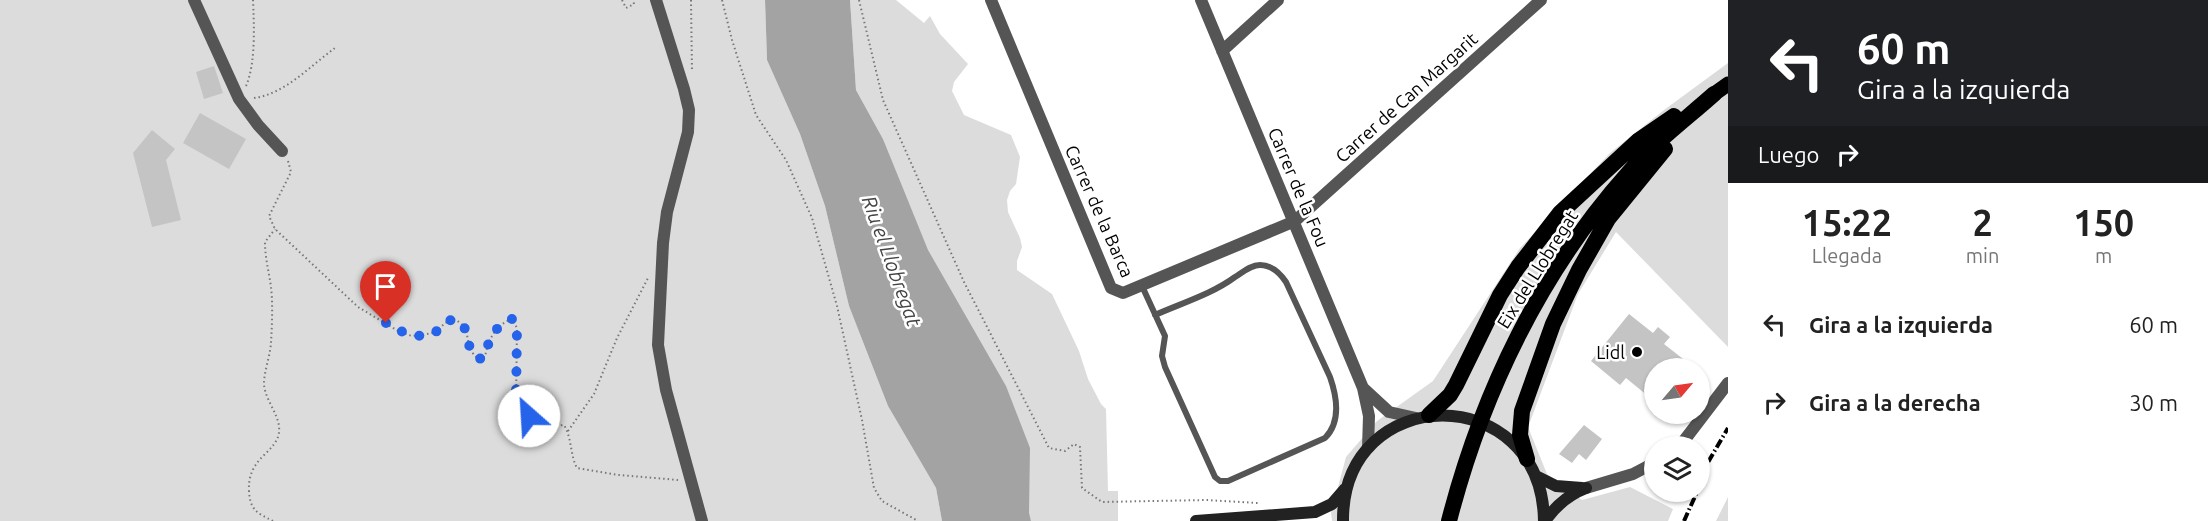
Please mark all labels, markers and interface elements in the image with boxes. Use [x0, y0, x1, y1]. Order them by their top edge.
icon: left [1758, 24, 1836, 102]
text: 60 m [1857, 25, 1951, 72]
street label: Carrer de Can Margarit [1331, 28, 1481, 166]
text: Gira a la izquierda [1857, 74, 2070, 104]
street label: Carrer de la Fou [1265, 124, 1333, 250]
icon: right [1831, 138, 1864, 171]
street label: Carrer de la Barca [1062, 142, 1138, 280]
text: Luego [1758, 142, 1819, 167]
water label: Riu el Llobregat [858, 193, 926, 330]
text: 15:22 [1802, 202, 1892, 243]
text: 2 [1972, 202, 1993, 243]
text: 150 [2073, 202, 2134, 243]
street label: Eix del Llobregat [1493, 206, 1581, 332]
text: Llegada [1812, 244, 1882, 267]
text: min [1966, 244, 1999, 267]
text: m [2095, 244, 2112, 267]
pin [360, 261, 411, 323]
icon: arrive [369, 270, 402, 303]
icon: left [1758, 308, 1791, 341]
text: Gira a la izquierda [1809, 312, 1993, 337]
text: 60 m [2129, 312, 2178, 337]
place label: Lidl [1596, 342, 1625, 362]
marker: Lidl [1630, 345, 1644, 359]
north arrow [1644, 358, 1710, 424]
map controls [1644, 358, 1710, 502]
position arrow [497, 384, 561, 448]
icon: right [1758, 386, 1791, 419]
text: Gira a la derecha [1809, 390, 1981, 415]
text: 30 m [2129, 390, 2178, 415]
button: layers [1644, 436, 1710, 502]

